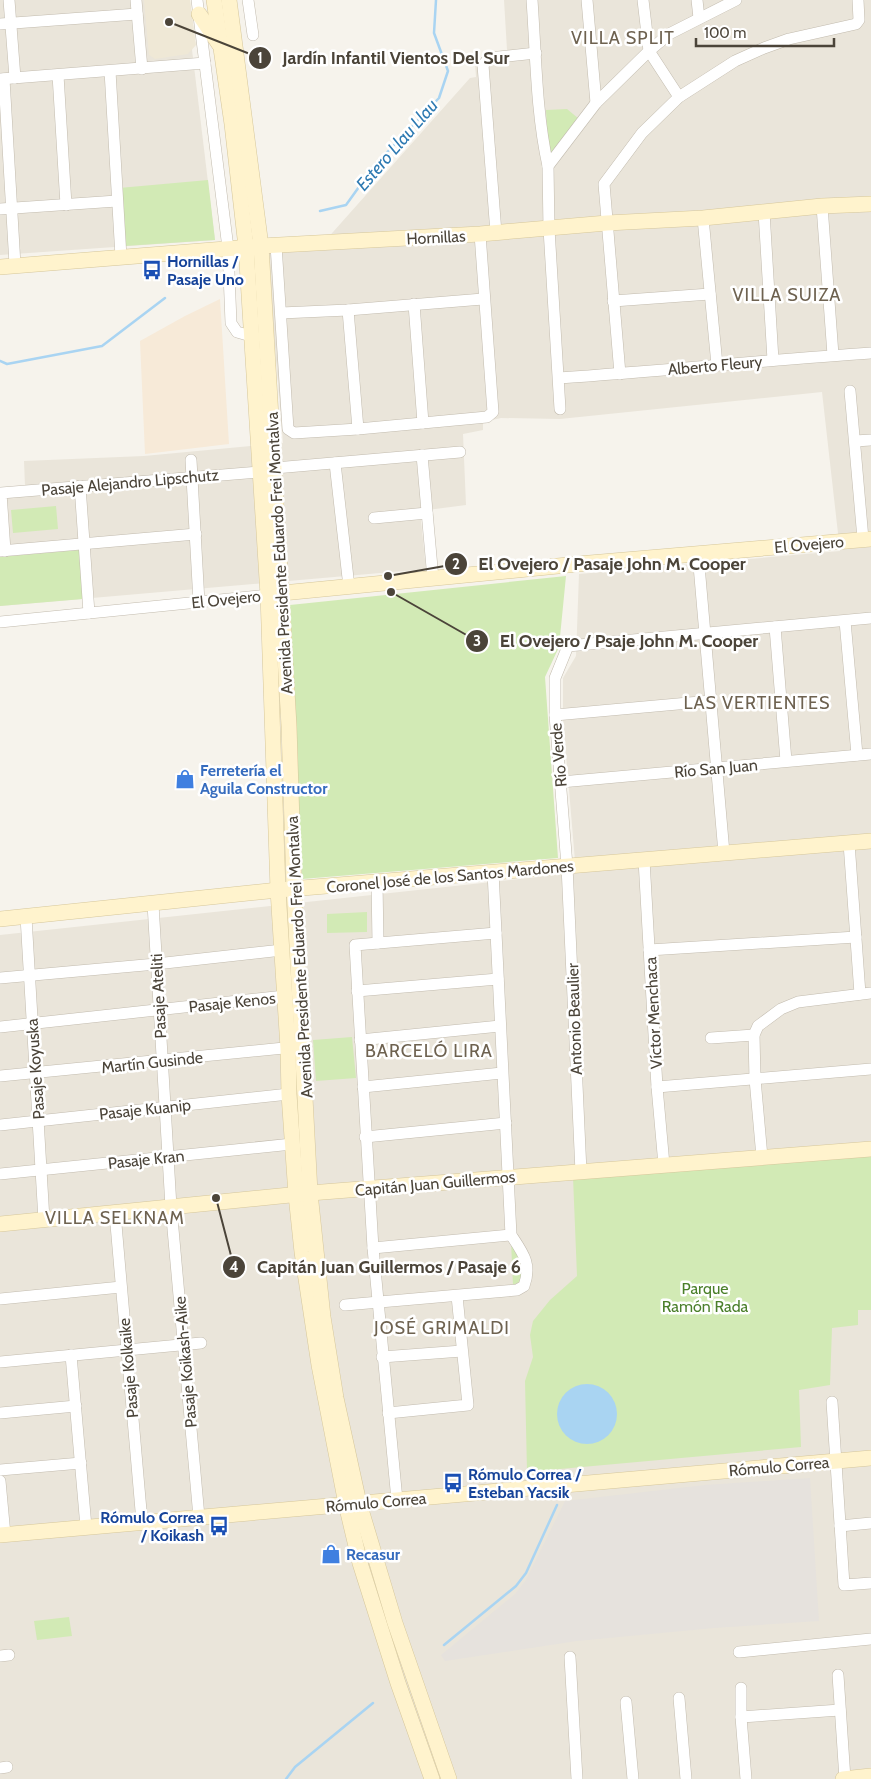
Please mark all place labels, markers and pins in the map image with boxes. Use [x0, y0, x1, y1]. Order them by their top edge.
callout: Jardín Infantil Vientos Del Sur [247, 42, 519, 75]
place label: Hornillas / Pasaje Uno [167, 252, 244, 289]
bus stop icon: Hornillas / Pasaje Uno [141, 259, 163, 281]
callout: El Ovejero / Pasaje John M. Cooper [443, 547, 756, 580]
callout: El Ovejero / Psaje John M. Cooper [465, 624, 769, 657]
place label: Ferretería el Aguila Constructor [200, 761, 328, 798]
shop icon: Ferretería el Aguila Constructor [174, 768, 196, 790]
callout: Capitán Juan Guillermos / Pasaje 6 [222, 1250, 531, 1283]
place label: Rómulo Correa / Esteban Yacsik [468, 1465, 582, 1502]
bus stop icon: Rómulo Correa / Esteban Yacsik [442, 1472, 464, 1494]
place label: Rómulo Correa / Koikash [100, 1508, 204, 1545]
bus stop icon: Rómulo Correa / Koikash [208, 1515, 230, 1537]
shop icon: Recasur [320, 1543, 342, 1565]
place label: Recasur [346, 1545, 401, 1564]

